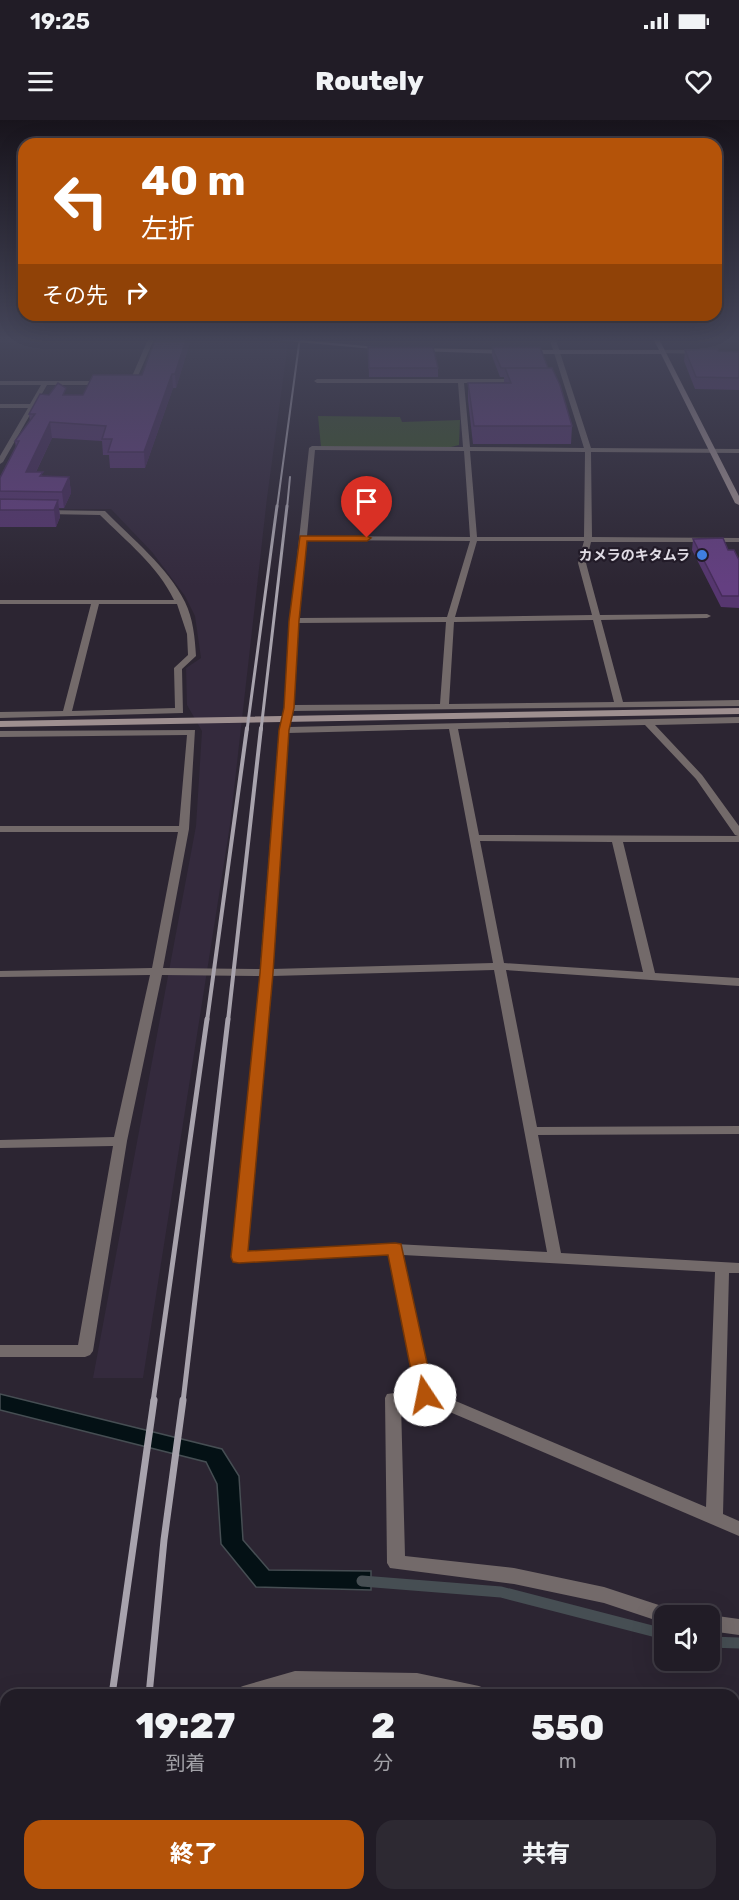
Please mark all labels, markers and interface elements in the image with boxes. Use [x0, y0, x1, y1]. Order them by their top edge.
text: 19:25 [30, 8, 90, 35]
icon: menu [24, 65, 57, 98]
text: Routely [315, 65, 424, 97]
icon: heart [682, 65, 715, 98]
text: 40 m [141, 156, 246, 206]
icon: left [42, 162, 120, 240]
text: 左折 [141, 213, 195, 245]
icon: right [120, 276, 153, 309]
text: その先 [42, 282, 108, 309]
pin [341, 476, 392, 538]
icon: arrive [350, 485, 383, 518]
place label: カメラのキタムラ [579, 547, 690, 564]
marker: カメラのキタムラ [695, 548, 709, 562]
position arrow [393, 1363, 457, 1427]
map controls [654, 1605, 720, 1671]
button: sound [654, 1605, 720, 1671]
text: 19:27 [136, 1704, 235, 1747]
text: 2 [371, 1704, 395, 1747]
text: 550 [531, 1706, 604, 1749]
text: m [559, 1749, 577, 1773]
text: 到着 [166, 1751, 206, 1775]
text: 分 [373, 1751, 393, 1775]
button: 終了 [24, 1820, 364, 1889]
button: 共有 [376, 1820, 716, 1889]

